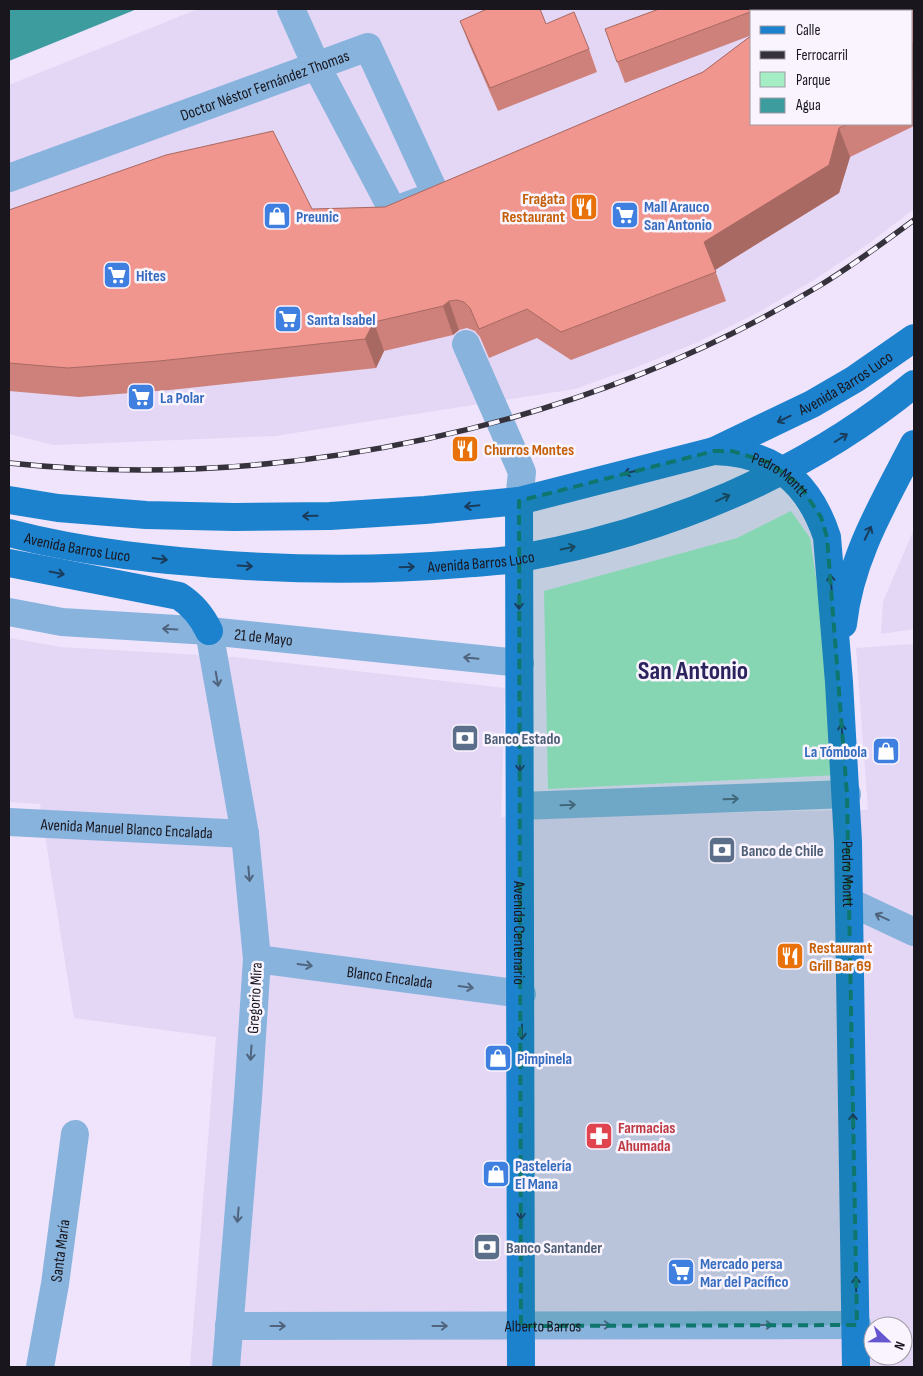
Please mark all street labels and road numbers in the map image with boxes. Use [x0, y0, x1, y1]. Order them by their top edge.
street label: Doctor Néstor Fernández Thomas [178, 47, 352, 126]
street label: Avenida Barros Luco [795, 348, 897, 420]
street label: Pedro Montt [749, 449, 812, 501]
street label: Avenida Barros Luco [21, 529, 131, 567]
street label: Avenida Barros Luco [426, 548, 536, 577]
street label: 21 de Mayo [233, 626, 294, 651]
street label: Avenida Manuel Blanco Encalada [39, 816, 213, 843]
street label: Pedro Montt [837, 841, 857, 907]
street label: Avenida Centenario [509, 880, 528, 985]
street label: Gregorio Mira [244, 962, 267, 1034]
street label: Blanco Encalada [346, 963, 434, 993]
street label: Santa María [47, 1218, 75, 1283]
street label: Alberto Barros [504, 1317, 582, 1337]

